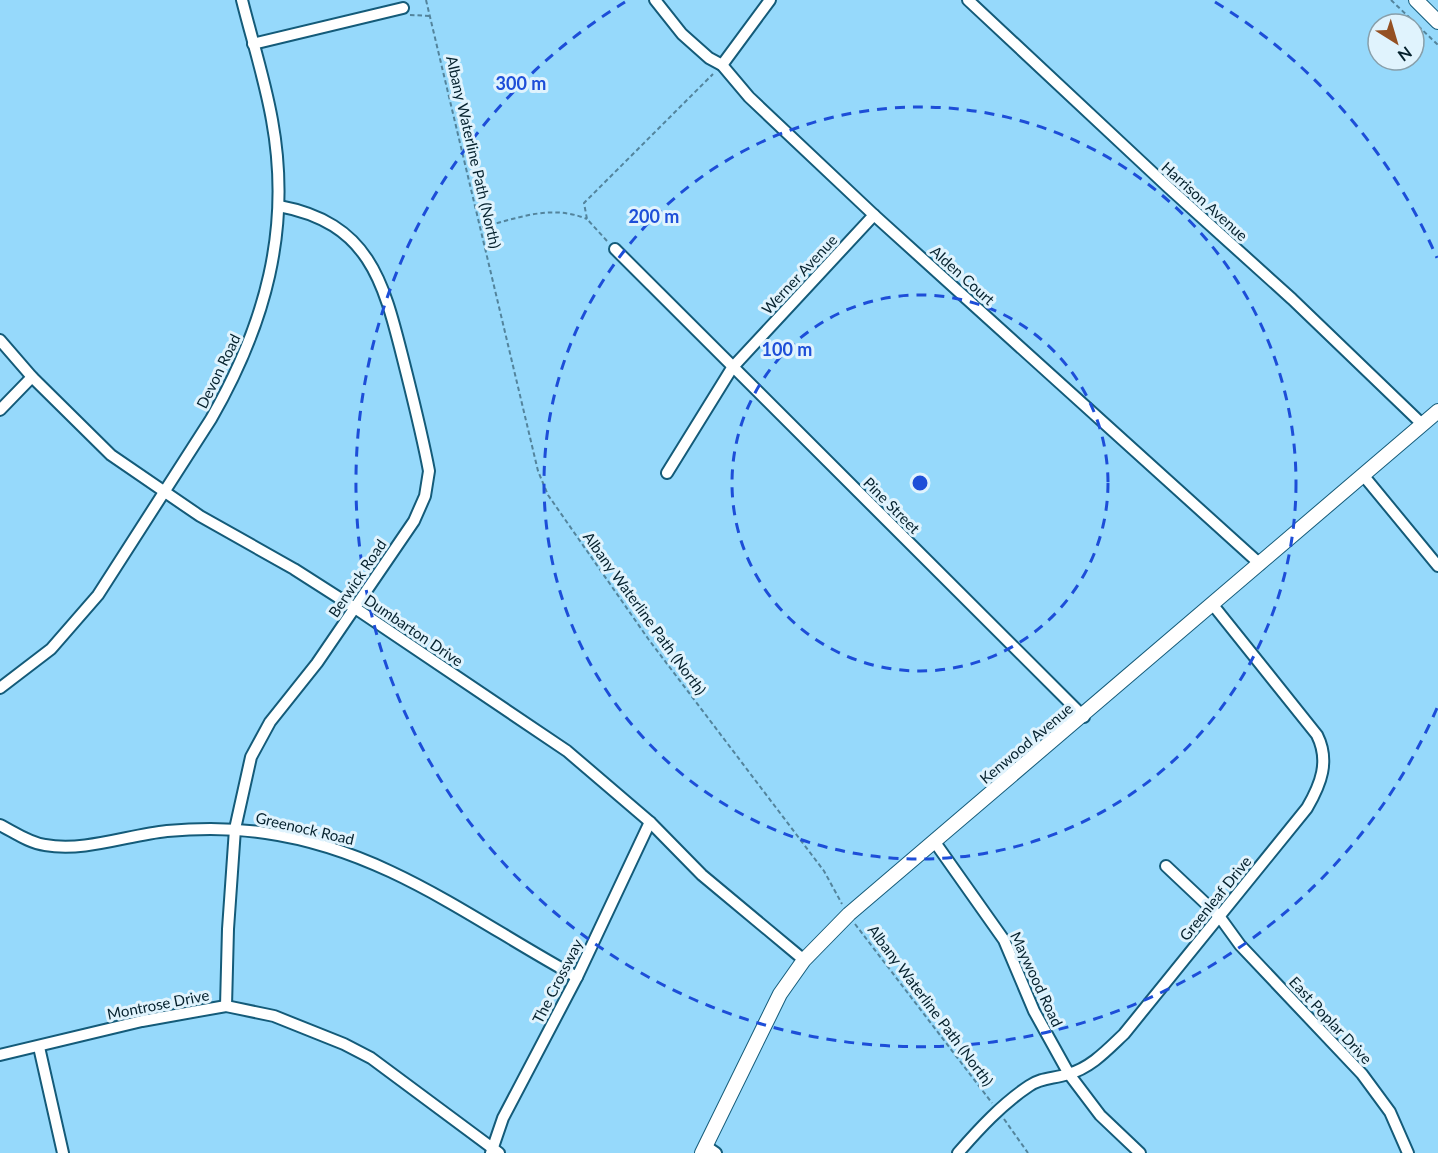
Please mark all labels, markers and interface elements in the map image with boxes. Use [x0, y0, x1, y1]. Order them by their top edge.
north arrow [1366, 12, 1426, 72]
text: N [1395, 43, 1416, 66]
street label: Albany Waterline Path (North) [443, 54, 505, 250]
text: 300 m [496, 72, 546, 94]
street label: Harrison Avenue [1158, 158, 1252, 244]
text: 200 m [629, 205, 679, 227]
street label: Werner Avenue [757, 230, 841, 318]
street label: Alden Court [927, 242, 999, 309]
street label: Devon Road [192, 331, 244, 411]
text: 100 m [762, 338, 812, 360]
street label: Pine Street [860, 473, 924, 537]
centre of rings [910, 473, 930, 493]
street label: Albany Waterline Path (North) [580, 528, 710, 698]
street label: Berwick Road [324, 536, 390, 620]
street label: Dumbarton Drive [361, 590, 467, 670]
street label: Kenwood Avenue [976, 699, 1076, 787]
street label: Greenock Road [254, 808, 356, 848]
street label: Greenleaf Drive [1175, 852, 1255, 944]
street label: Albany Waterline Path (North) [864, 921, 998, 1089]
street label: Maywood Road [1007, 929, 1067, 1029]
street label: The Crossway [528, 936, 586, 1026]
street label: East Poplar Drive [1286, 973, 1376, 1068]
street label: Montrose Drive [105, 985, 211, 1023]

